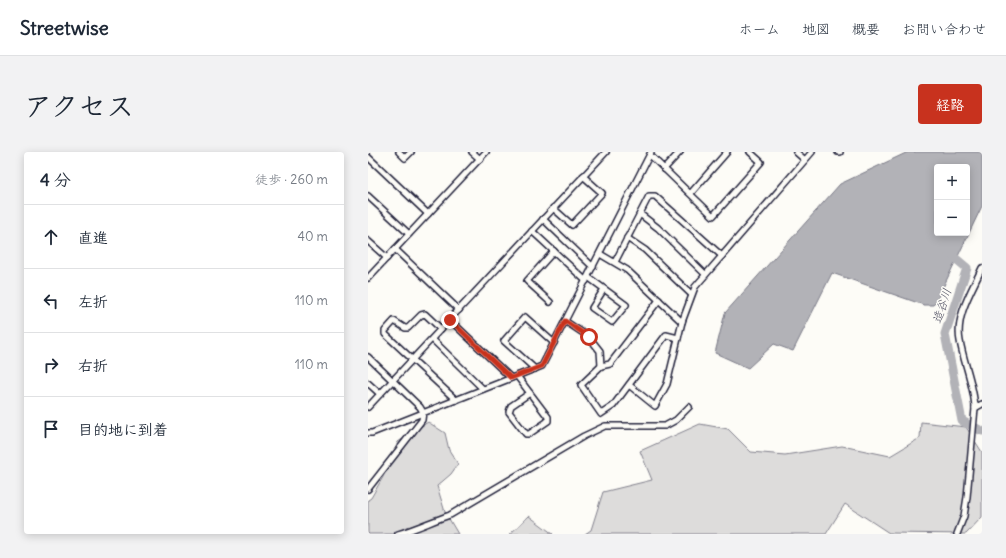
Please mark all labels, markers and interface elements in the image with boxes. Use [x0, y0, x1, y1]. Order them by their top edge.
text: Streetwise [20, 16, 109, 40]
text: ホーム [739, 20, 780, 38]
text: 地図 [802, 20, 830, 38]
text: 概要 [852, 20, 880, 38]
text: お問い合わせ [902, 20, 986, 38]
button: 経路 [918, 84, 982, 124]
text: アクセス [24, 88, 134, 124]
map controls [934, 164, 970, 236]
button: + [934, 164, 970, 200]
text: 4 分 [40, 169, 71, 191]
text: 徒歩 · 260 m [255, 171, 328, 188]
button: − [934, 200, 970, 236]
icon: ahead [40, 226, 62, 248]
text: 直進 [78, 228, 108, 247]
text: 40 m [297, 228, 328, 245]
water label: 造谷川 [929, 286, 954, 325]
icon: left [40, 290, 62, 312]
text: 左折 [78, 292, 108, 311]
text: 110 m [295, 292, 328, 309]
route end [441, 311, 459, 329]
route start [580, 328, 598, 346]
icon: right [40, 354, 62, 376]
text: 右折 [78, 356, 108, 375]
text: 110 m [295, 356, 328, 373]
icon: arrive [40, 418, 62, 440]
text: 目的地に到着 [78, 420, 168, 439]

